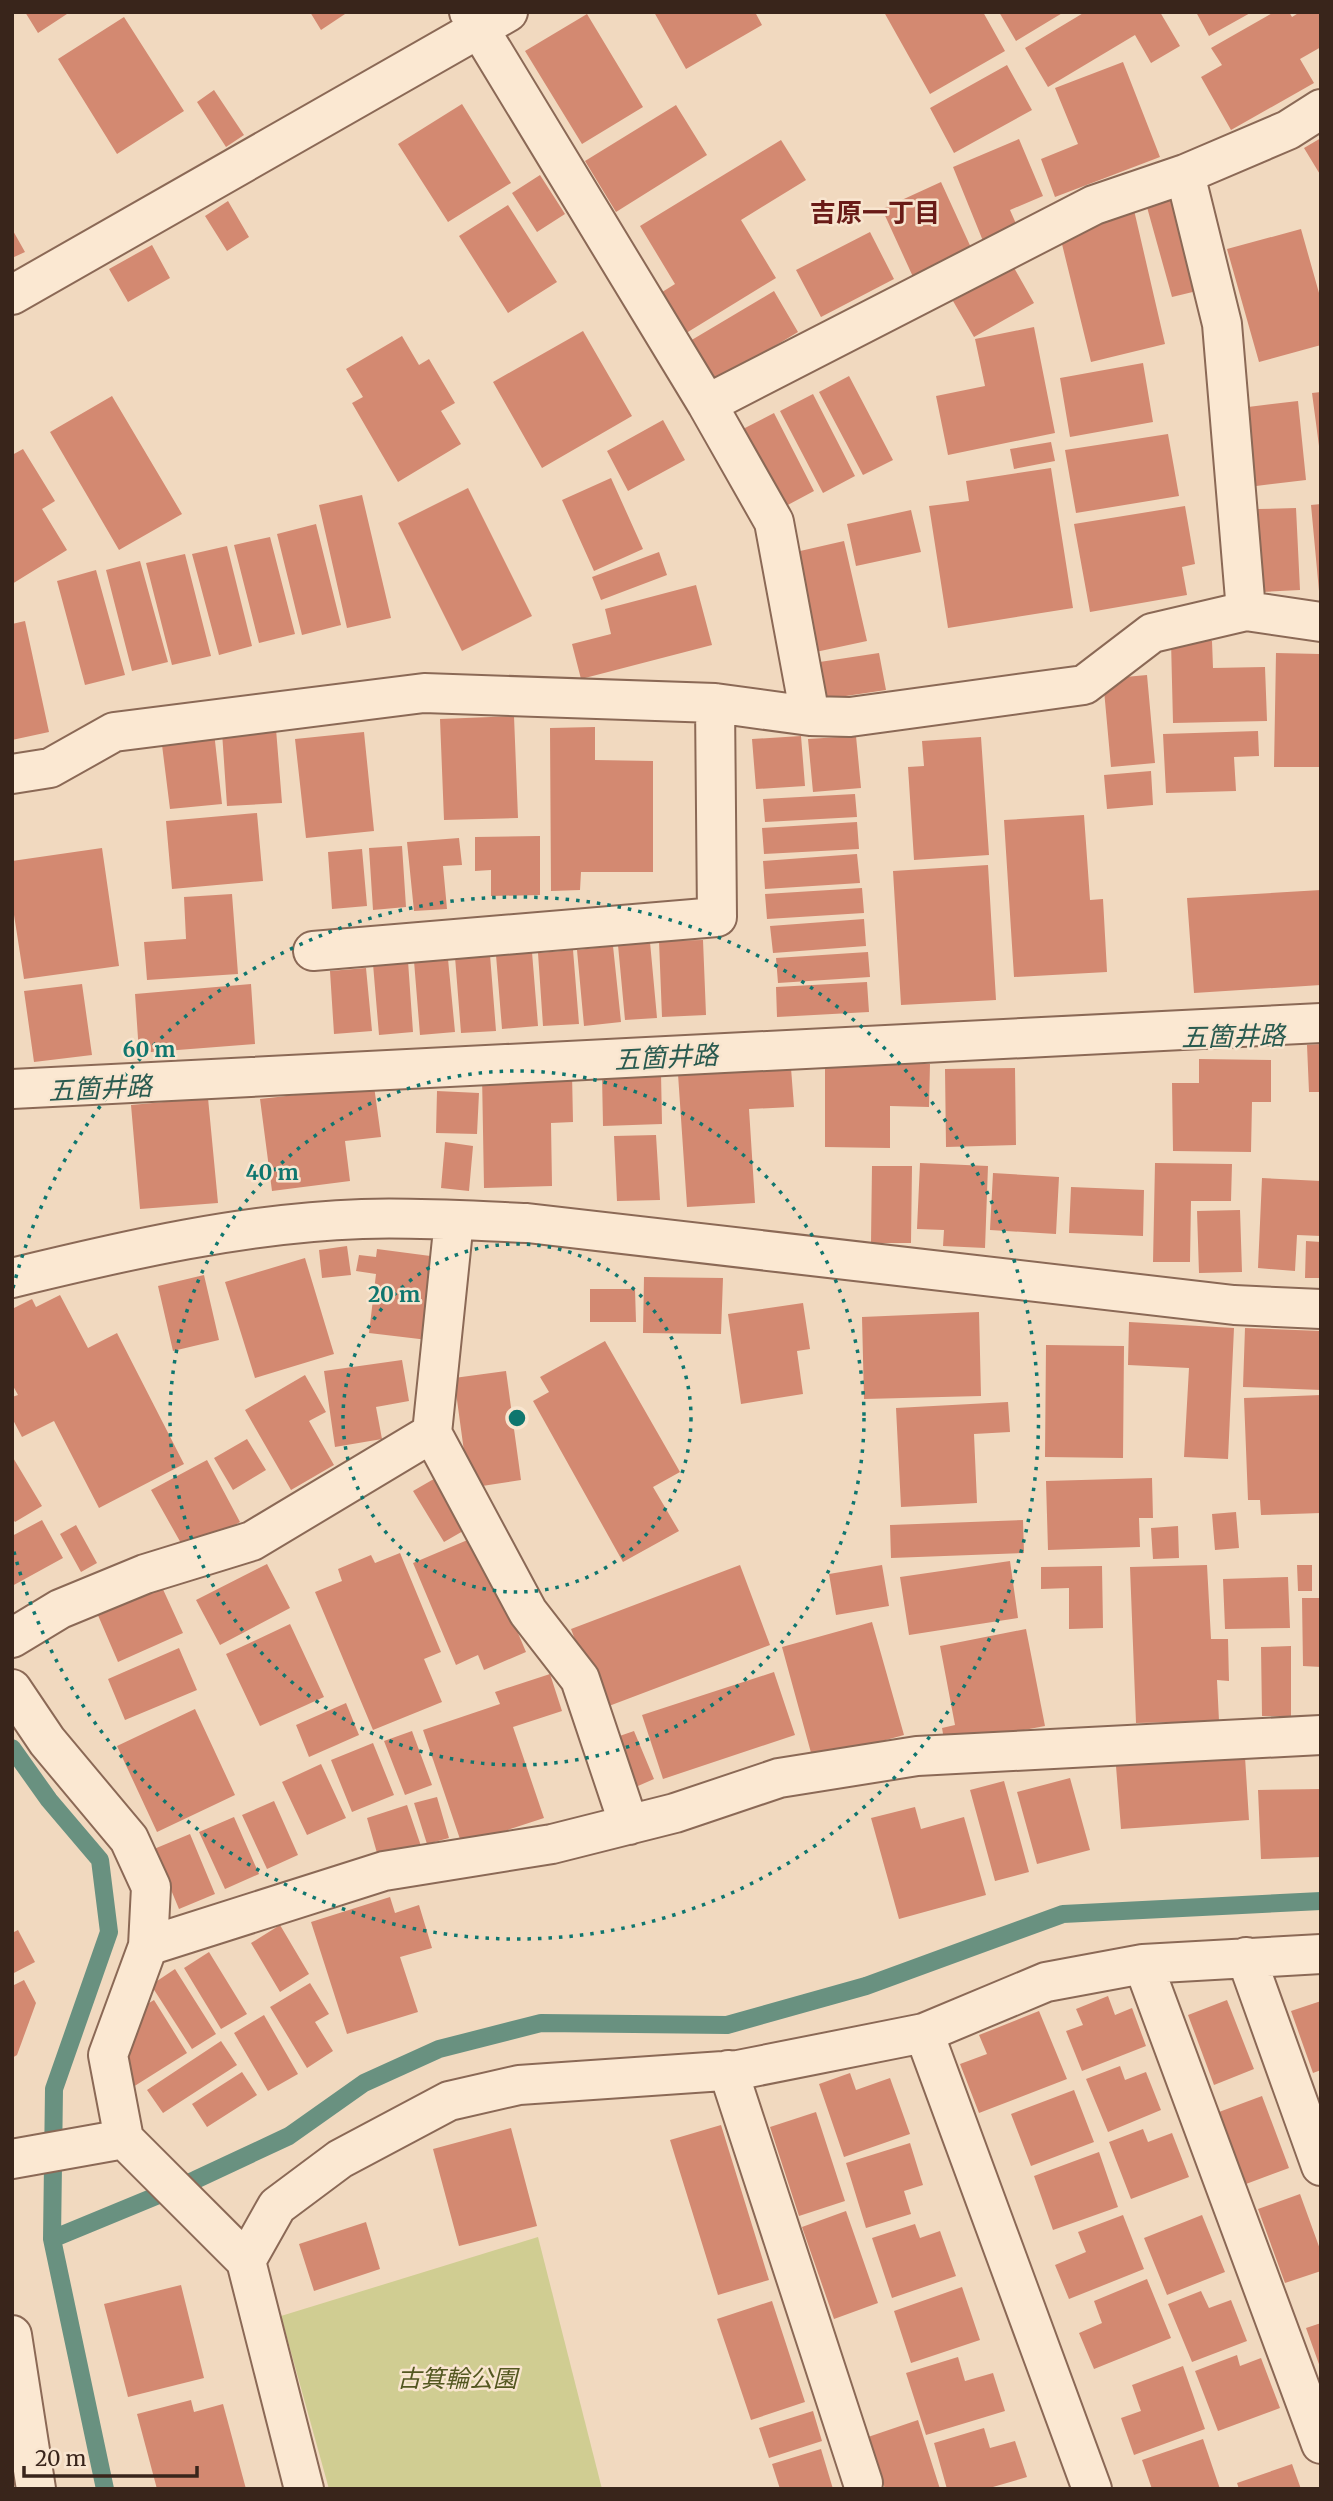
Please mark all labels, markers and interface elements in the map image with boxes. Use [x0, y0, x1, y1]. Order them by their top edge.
district label: 吉原一丁目 [810, 196, 940, 229]
water label: 五箇井路 [1181, 1019, 1287, 1053]
text: 60 m [123, 1036, 175, 1063]
water label: 五箇井路 [613, 1038, 721, 1076]
water label: 五箇井路 [47, 1069, 155, 1107]
text: 40 m [245, 1159, 299, 1186]
text: 20 m [368, 1281, 420, 1308]
centre of rings [505, 1406, 529, 1430]
park label: 古箕輪公園 [397, 2363, 520, 2394]
scale bar [24, 2434, 198, 2478]
text: 20 m [35, 2445, 87, 2472]

